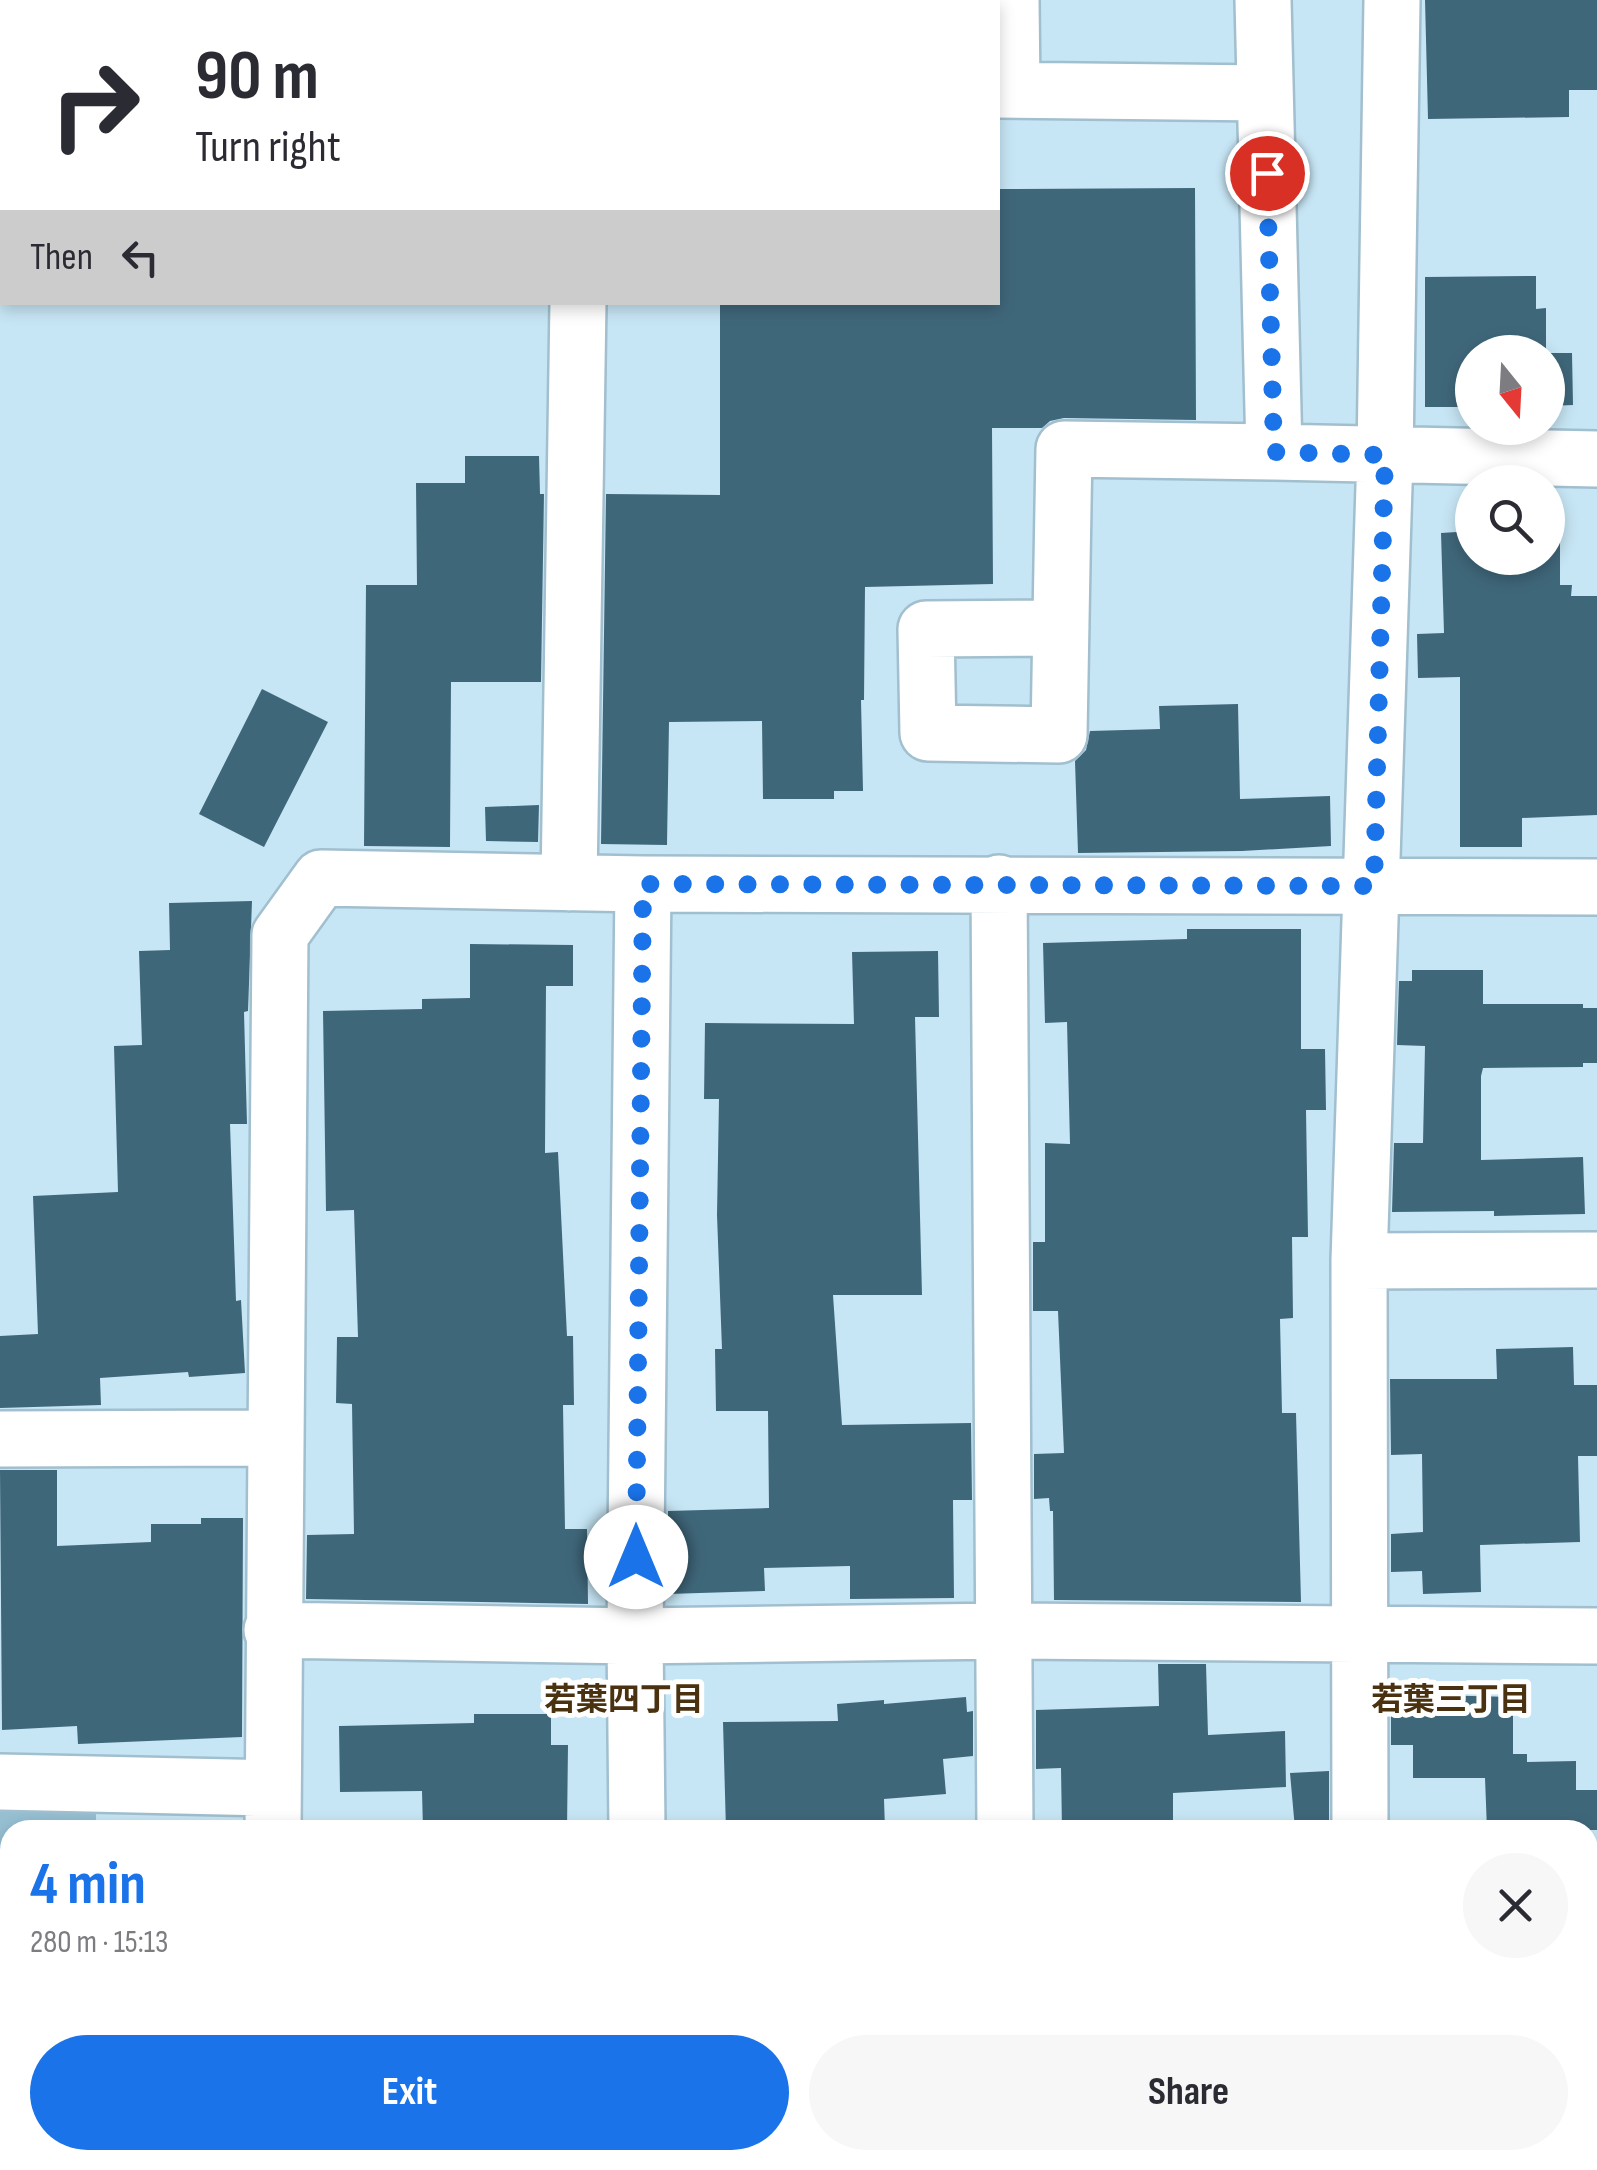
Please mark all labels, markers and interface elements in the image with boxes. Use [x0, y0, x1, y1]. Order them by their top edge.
text: 90 m [195, 35, 319, 119]
icon: right [30, 40, 160, 170]
text: Turn right [195, 120, 341, 175]
pin [1225, 131, 1310, 216]
icon: arrive [1240, 146, 1295, 201]
icon: left [113, 230, 168, 285]
text: Then [30, 235, 93, 280]
north arrow [1455, 335, 1565, 445]
map controls [1455, 335, 1565, 575]
button: search [1455, 465, 1565, 575]
position arrow [584, 1505, 688, 1609]
district label: 若葉四丁目 [544, 1681, 704, 1720]
district label: 若葉三丁目 [1371, 1681, 1531, 1720]
text: 4 min [30, 1849, 146, 1921]
button: close [1463, 1853, 1568, 1958]
text: 280 m · 15:13 [30, 1923, 168, 1962]
button: Exit [30, 2035, 789, 2150]
button: Share [809, 2035, 1568, 2150]

